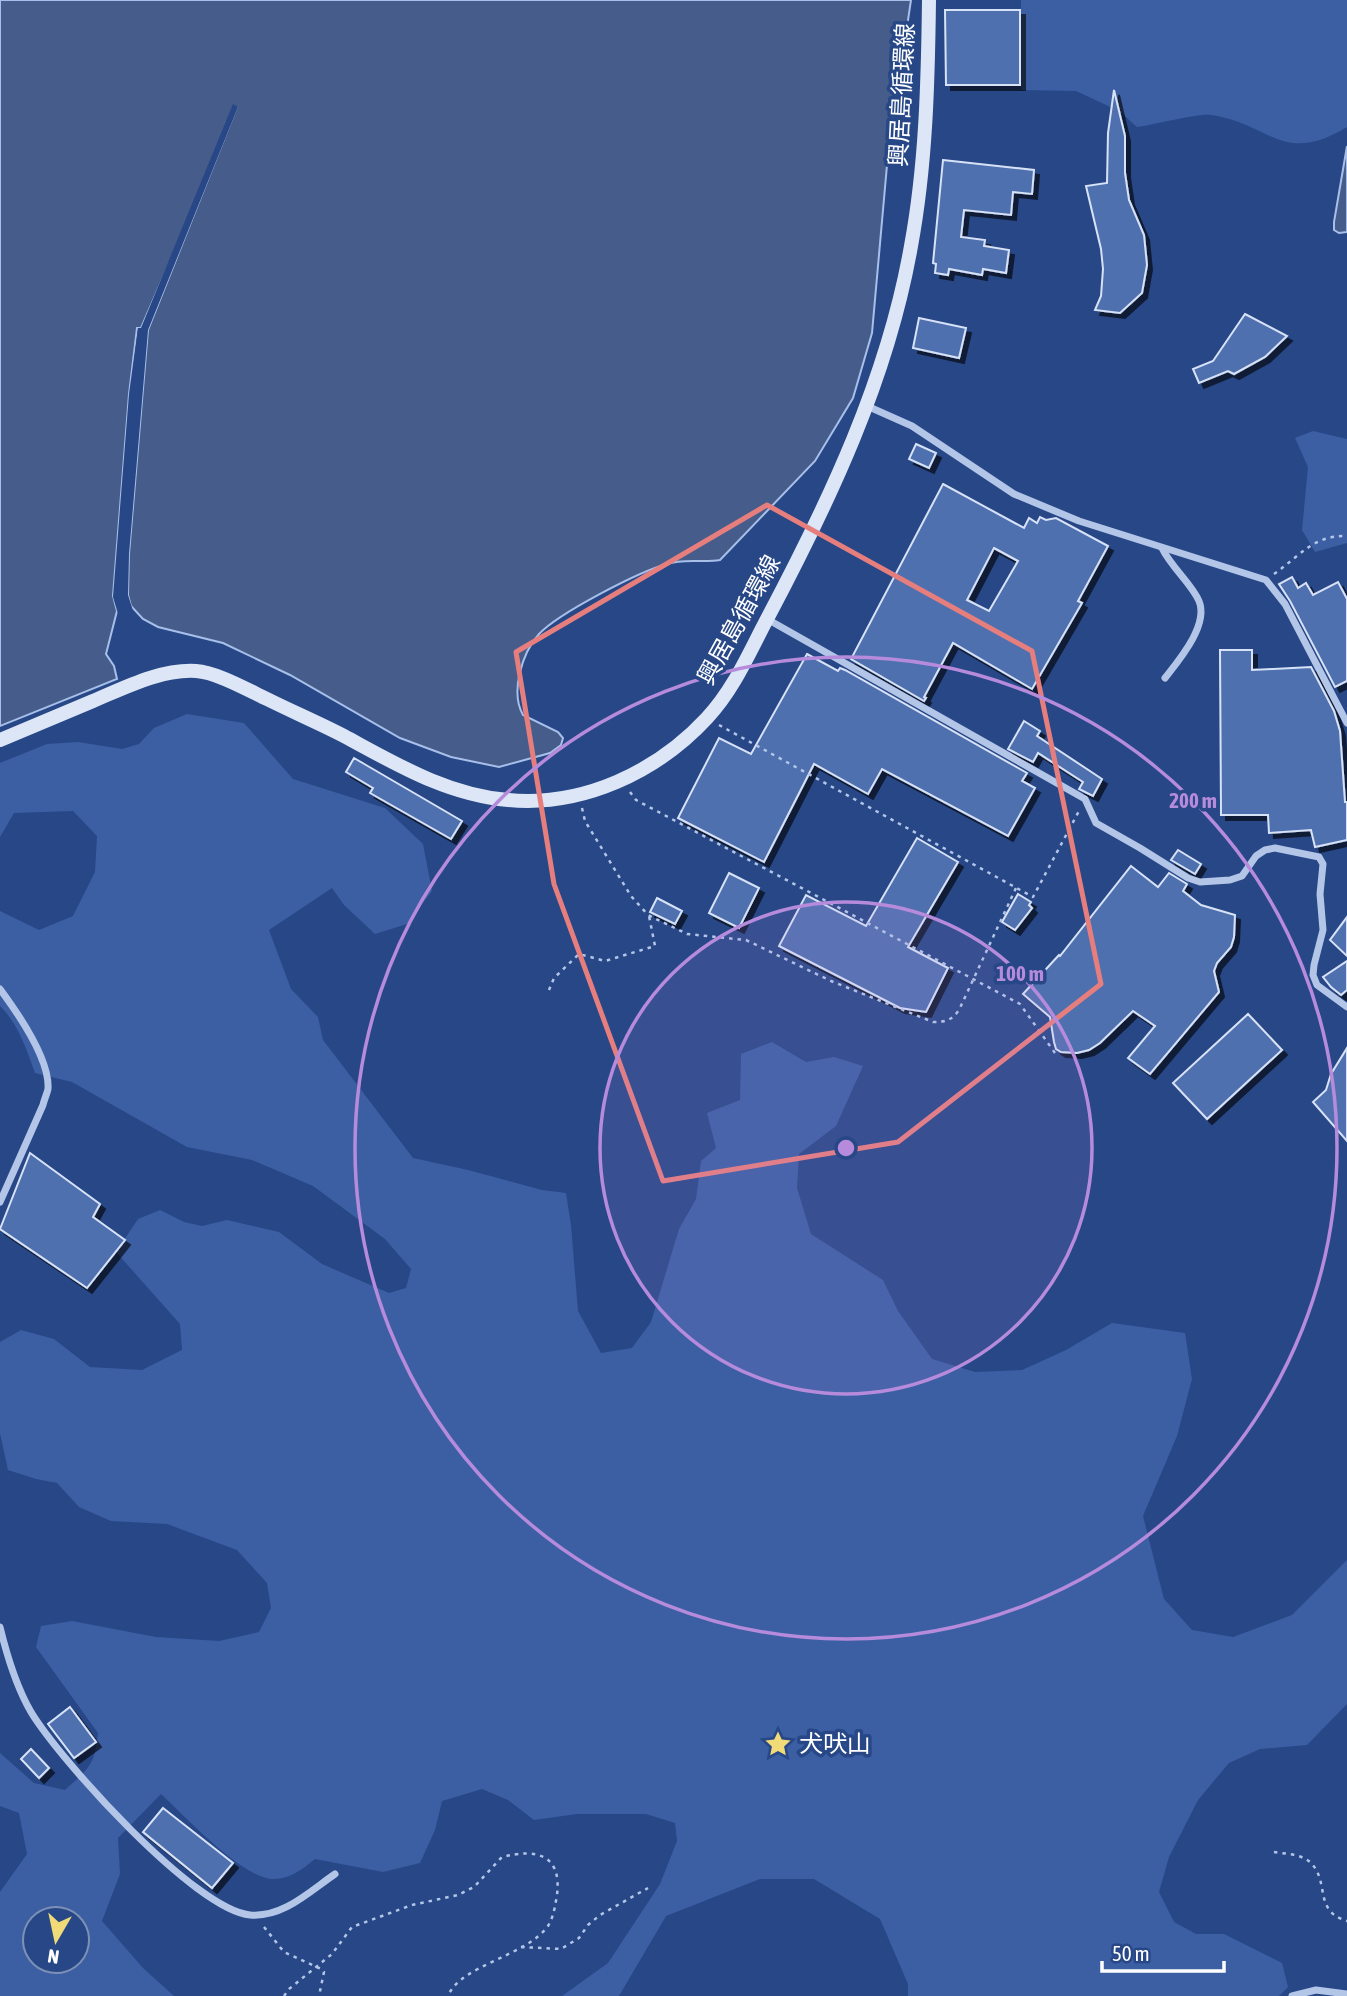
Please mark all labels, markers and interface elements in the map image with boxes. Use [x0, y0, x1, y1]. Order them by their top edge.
street label: 興居島循環線 [884, 22, 919, 168]
street label: 興居島循環線 [692, 550, 785, 689]
text: 200 m [1169, 788, 1217, 812]
text: 100 m [996, 961, 1044, 985]
centre of rings [834, 1136, 858, 1160]
place icon: 犬吠山 [763, 1729, 793, 1759]
place label: 犬吠山 [799, 1730, 871, 1757]
north arrow [21, 1905, 91, 1975]
scale bar [1102, 1930, 1224, 1974]
text: 50 m [1112, 1941, 1150, 1965]
text: N [46, 1945, 61, 1969]

